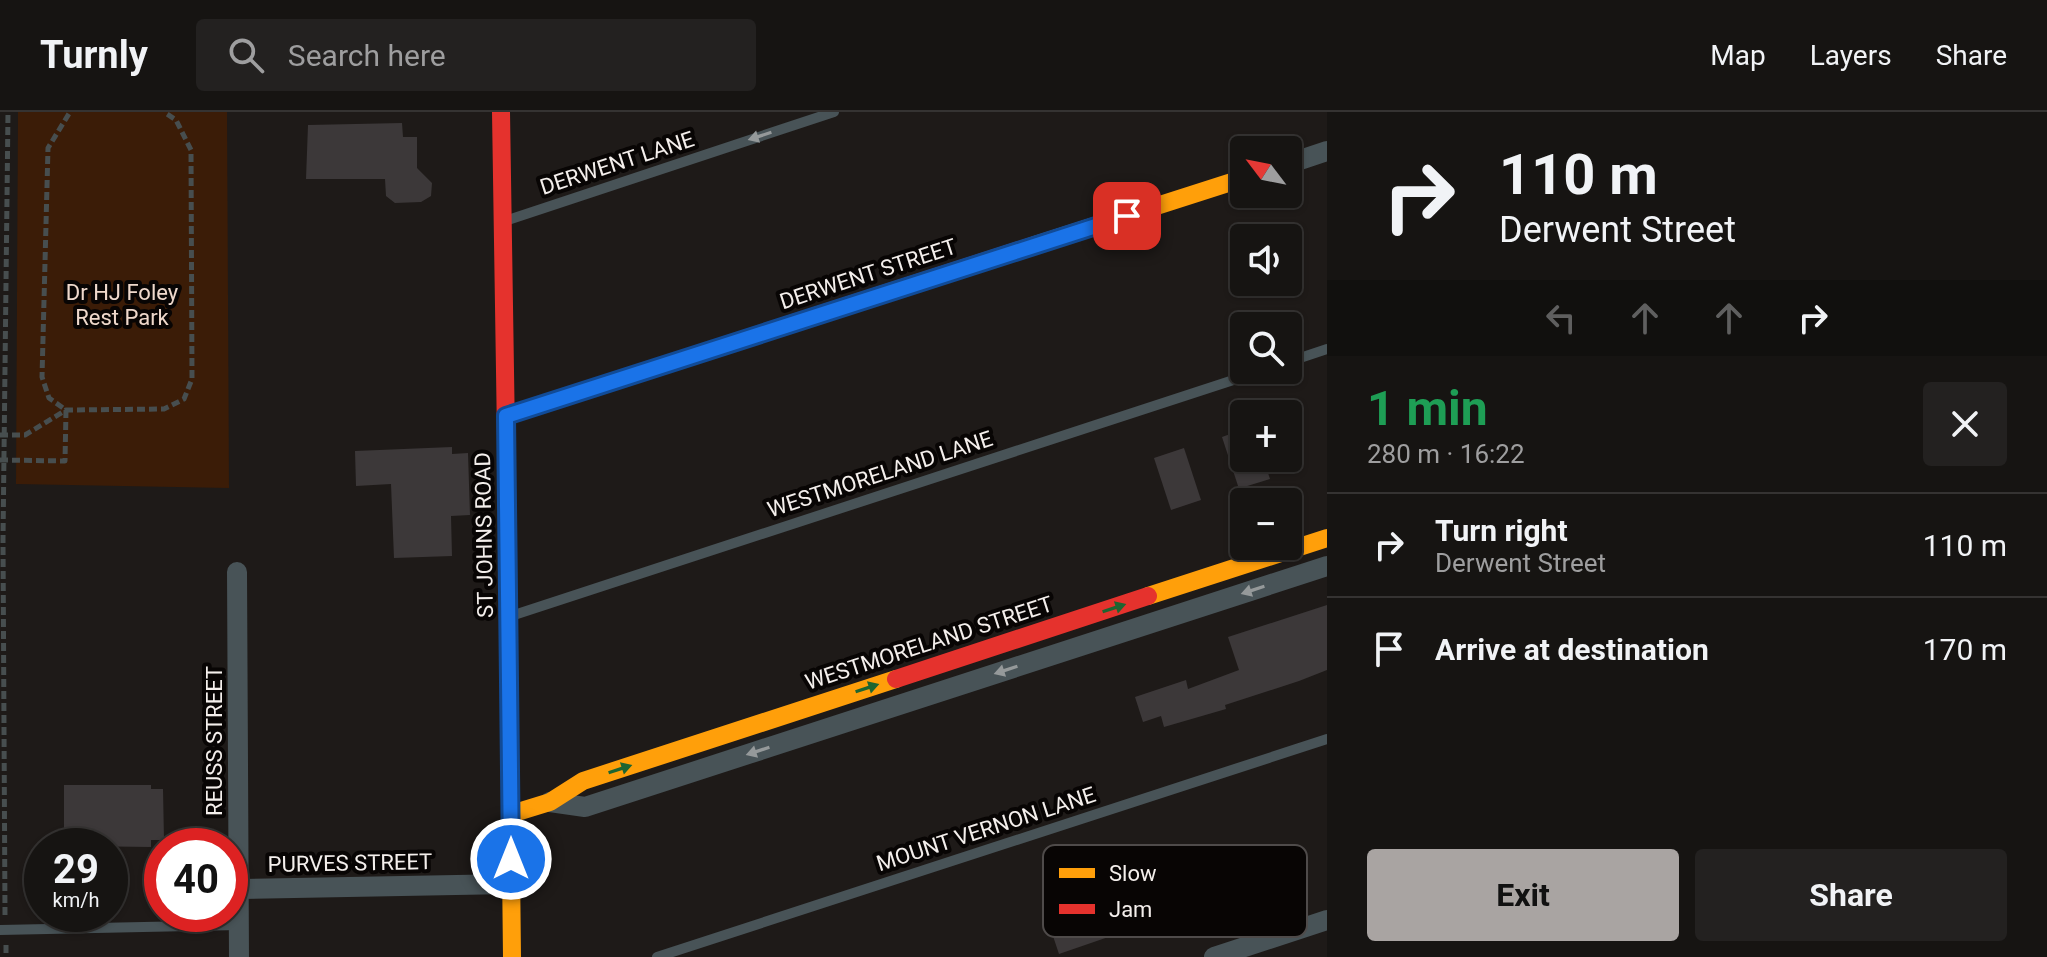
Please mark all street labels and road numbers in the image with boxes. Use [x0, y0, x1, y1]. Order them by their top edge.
street label: DERWENT LANE [537, 126, 697, 200]
street label: DERWENT STREET [777, 234, 959, 314]
street label: WESTMORELAND LANE [764, 426, 996, 522]
street label: ST JOHNS ROAD [470, 452, 498, 618]
street label: WESTMORELAND STREET [802, 591, 1056, 695]
street label: REUSS STREET [202, 666, 227, 816]
street label: MOUNT VERNON LANE [873, 782, 1099, 876]
street label: PURVES STREET [267, 849, 433, 877]

